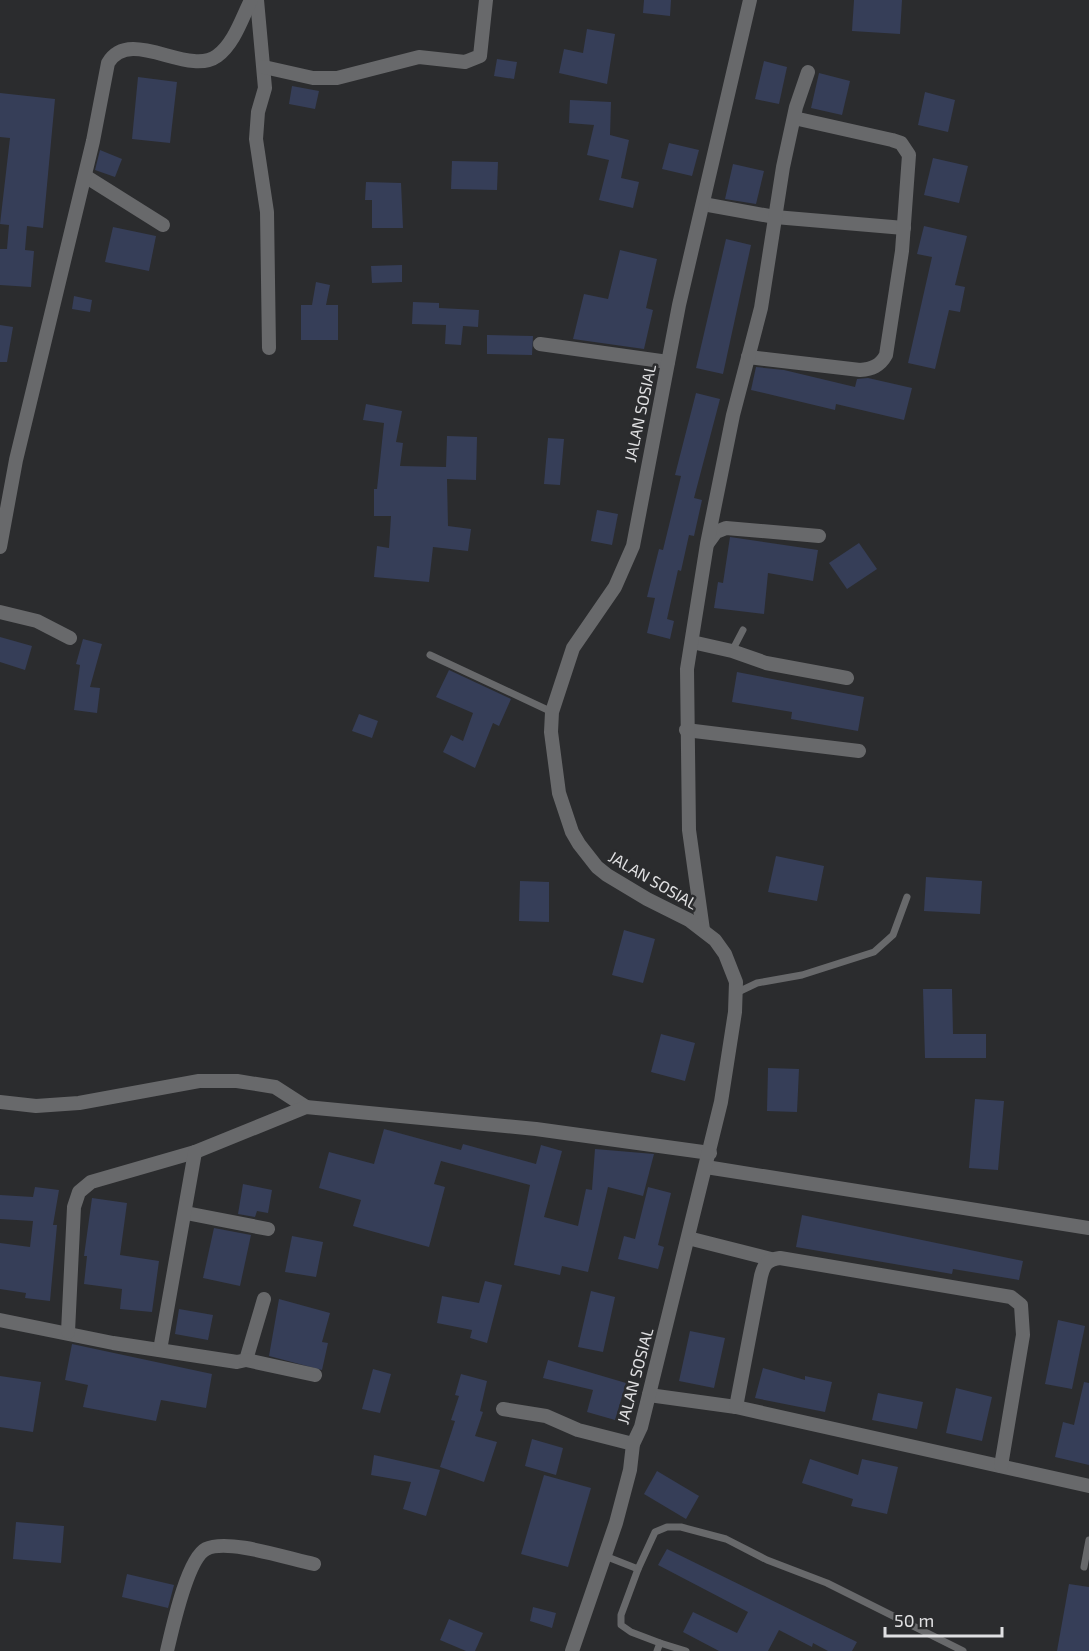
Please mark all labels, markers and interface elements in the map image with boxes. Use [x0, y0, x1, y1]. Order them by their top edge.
street label: JALAN SOSIAL [620, 362, 659, 464]
street label: JALAN SOSIAL [605, 846, 701, 913]
street label: JALAN SOSIAL [612, 1325, 657, 1426]
scale bar [885, 1600, 1002, 1638]
text: 50 m [894, 1609, 934, 1631]

